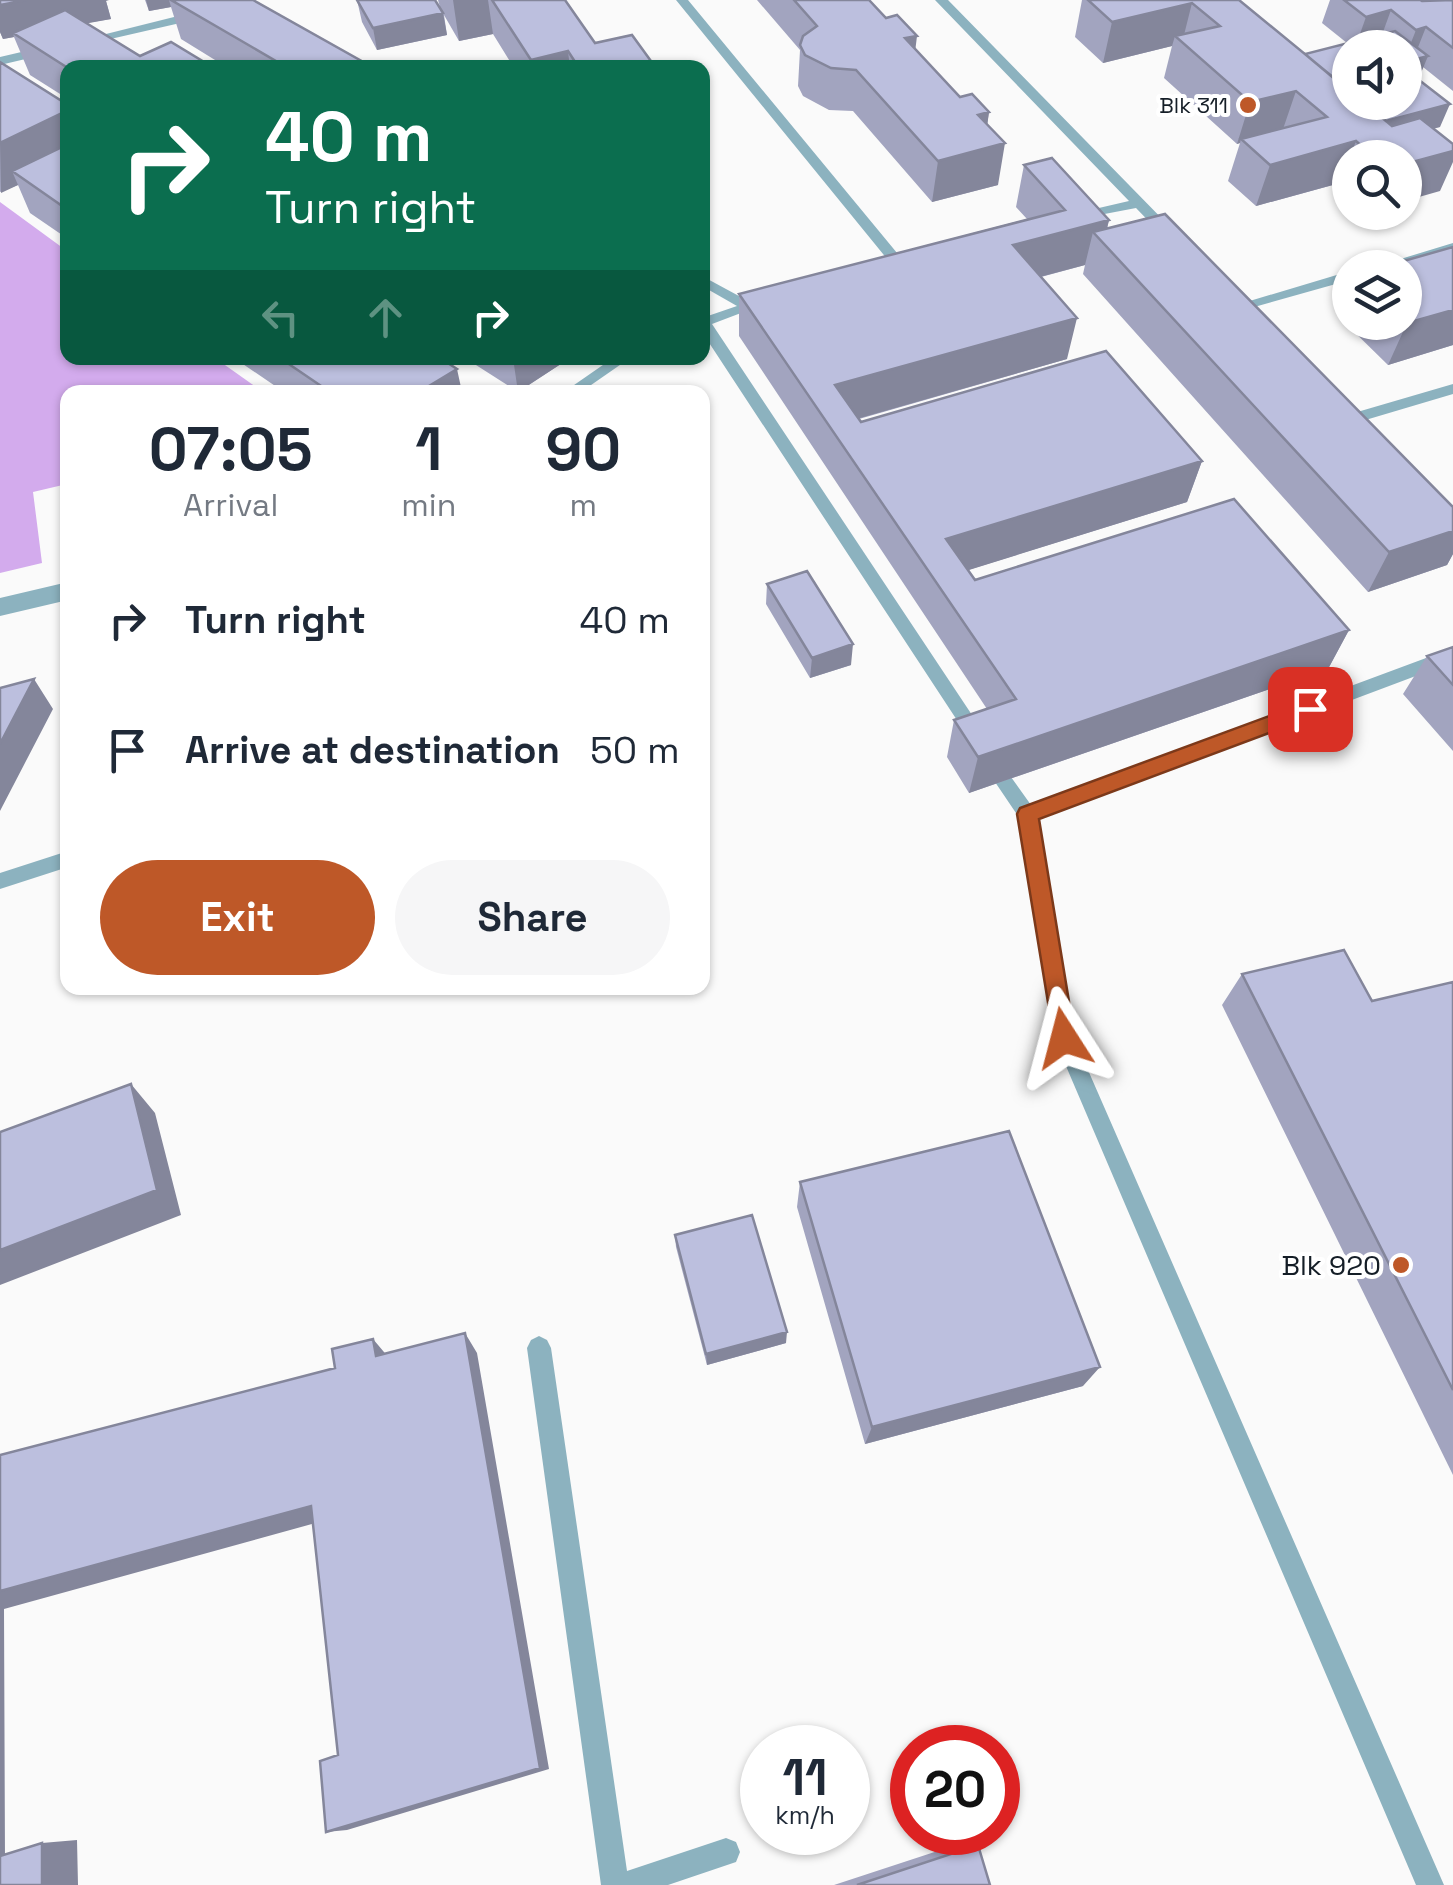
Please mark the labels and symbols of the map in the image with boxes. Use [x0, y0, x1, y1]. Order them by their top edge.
place label: Blk 311 [1159, 91, 1228, 119]
marker: Blk 311 [1237, 94, 1259, 116]
pin [1268, 667, 1353, 752]
position arrow [1012, 986, 1116, 1090]
place label: Blk 920 [1281, 1247, 1381, 1283]
marker: Blk 920 [1390, 1254, 1412, 1276]
speed limit sign: 20 [890, 1725, 1020, 1855]

